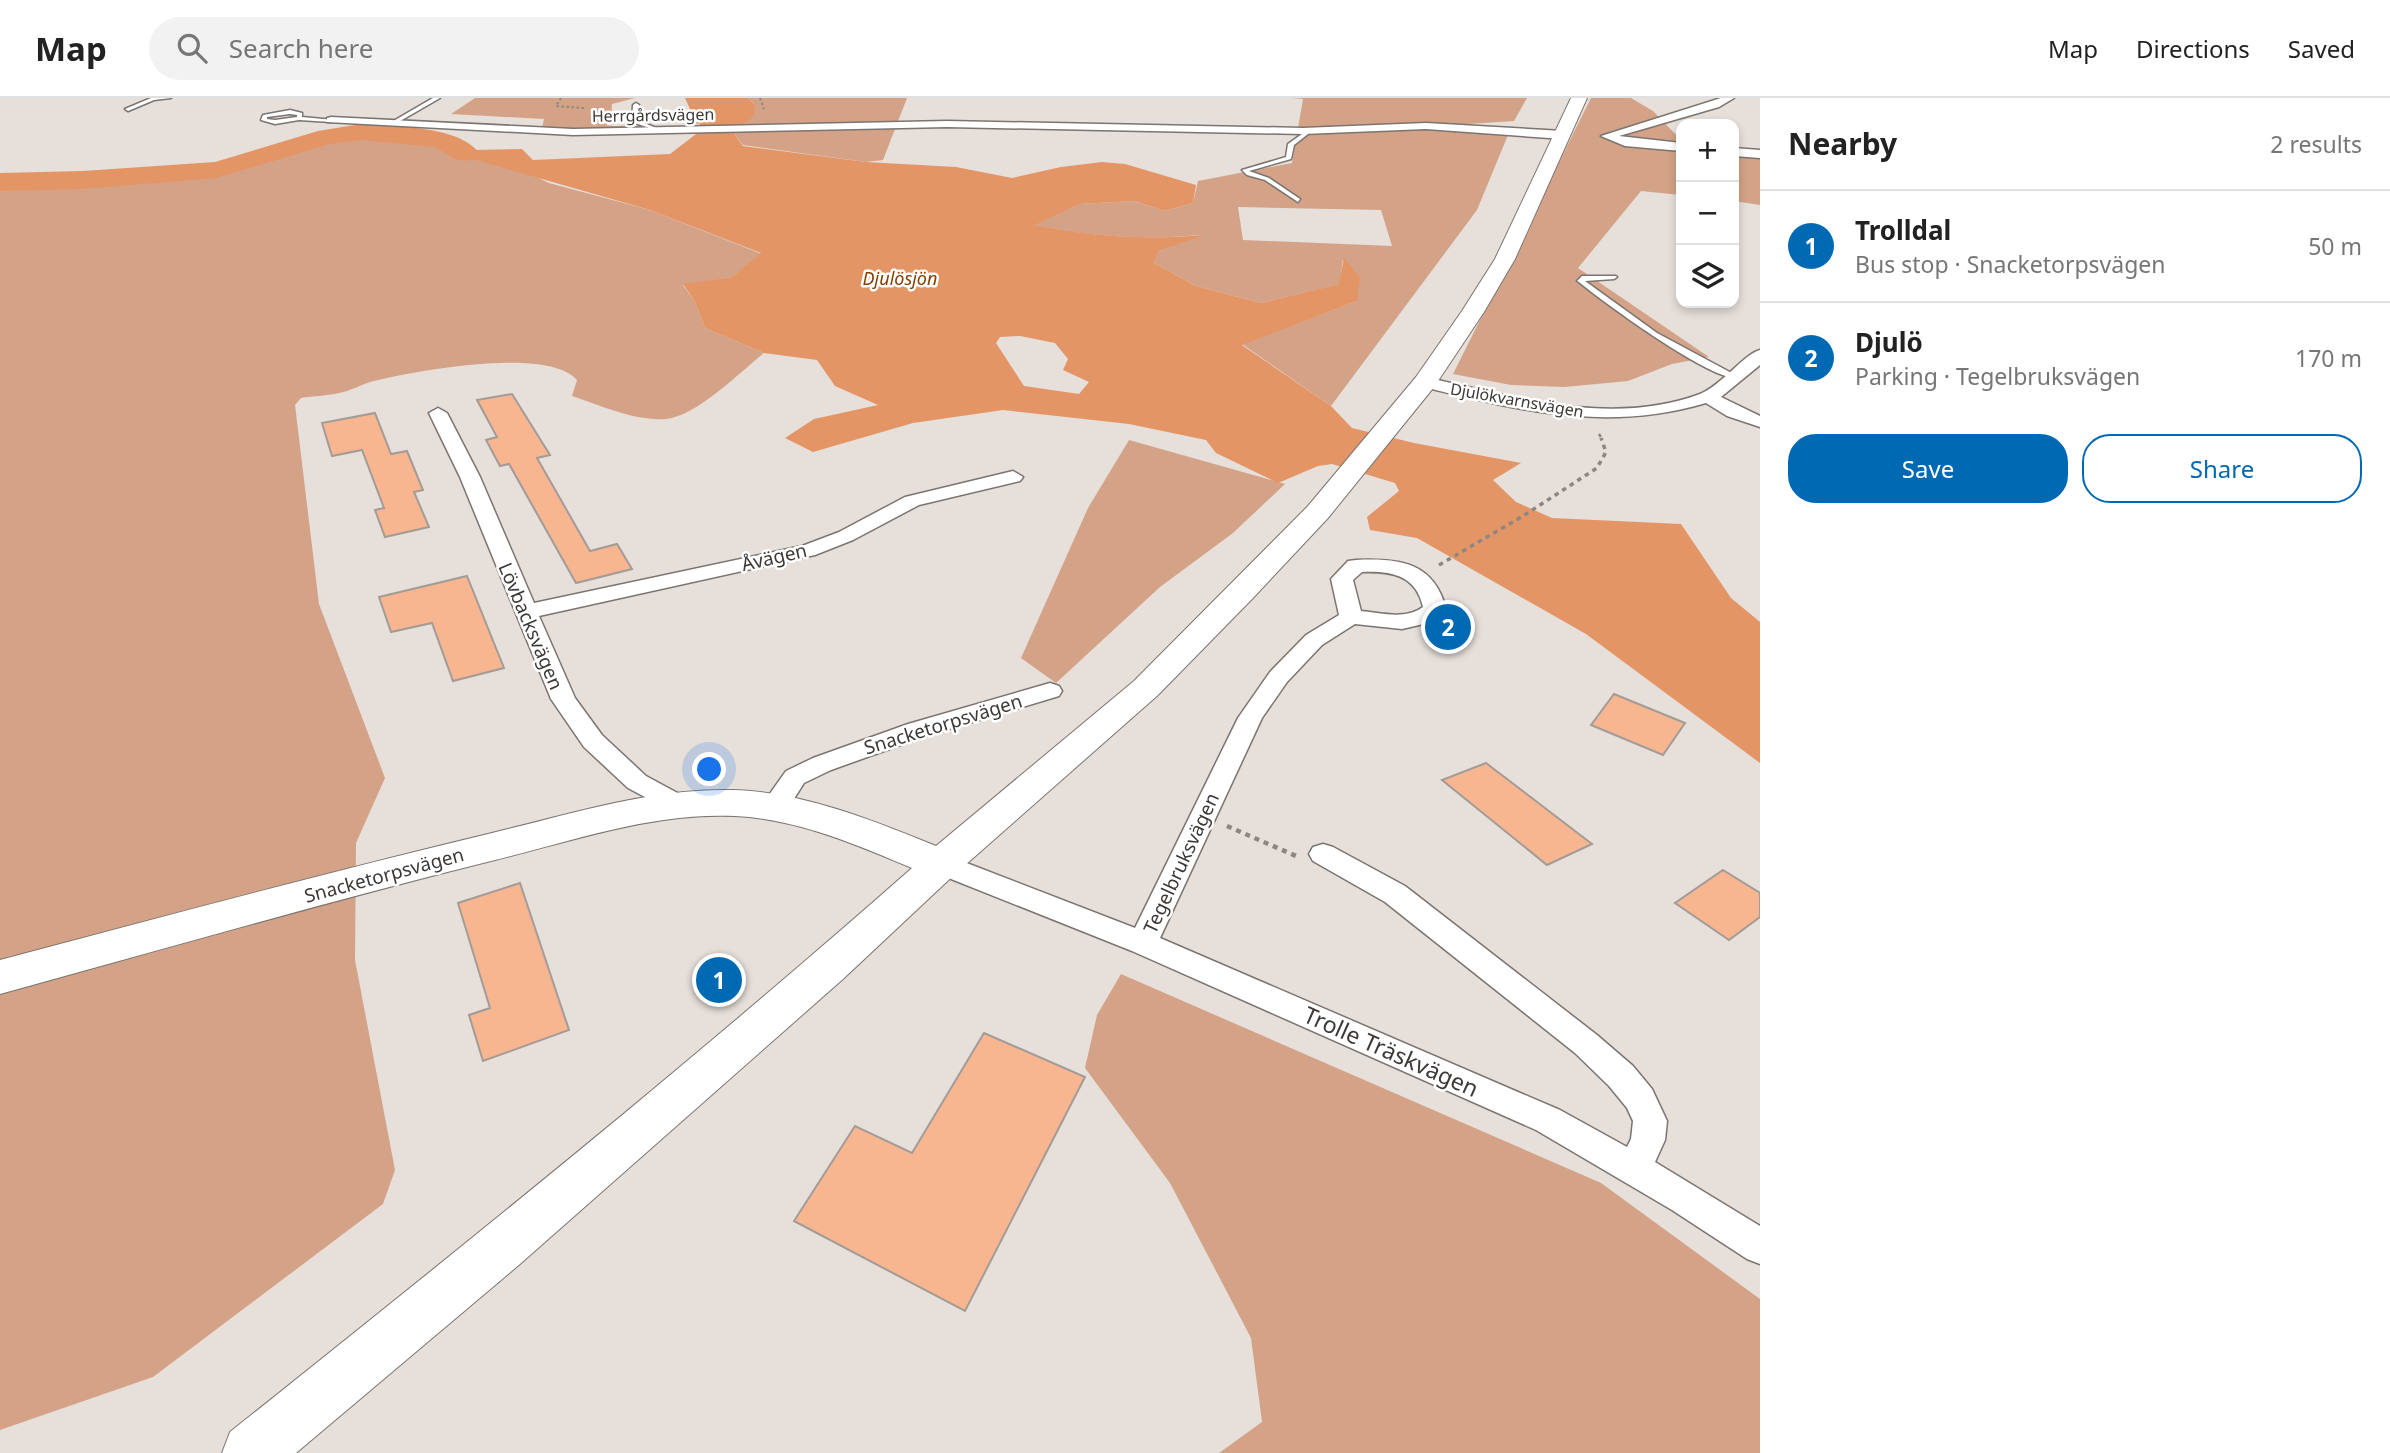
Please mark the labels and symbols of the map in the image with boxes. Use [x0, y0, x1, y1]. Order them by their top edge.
street label: Herrgårdsvägen [592, 103, 714, 127]
water label: Djulösjön [863, 266, 937, 290]
street label: Djulökvarnsvägen [1449, 377, 1585, 423]
street label: Åvägen [739, 537, 809, 577]
street label: Lövbacksvägen [492, 558, 570, 694]
pin: 2 [1425, 601, 1471, 653]
street label: Snacketorpsvägen [861, 688, 1025, 760]
your location [692, 752, 726, 786]
street label: Tegelbruksvägen [1137, 789, 1225, 937]
street label: Snacketorpsvägen [301, 841, 467, 909]
pin: 1 [696, 954, 742, 1006]
street label: Trolle Träskvägen [1299, 998, 1484, 1104]

